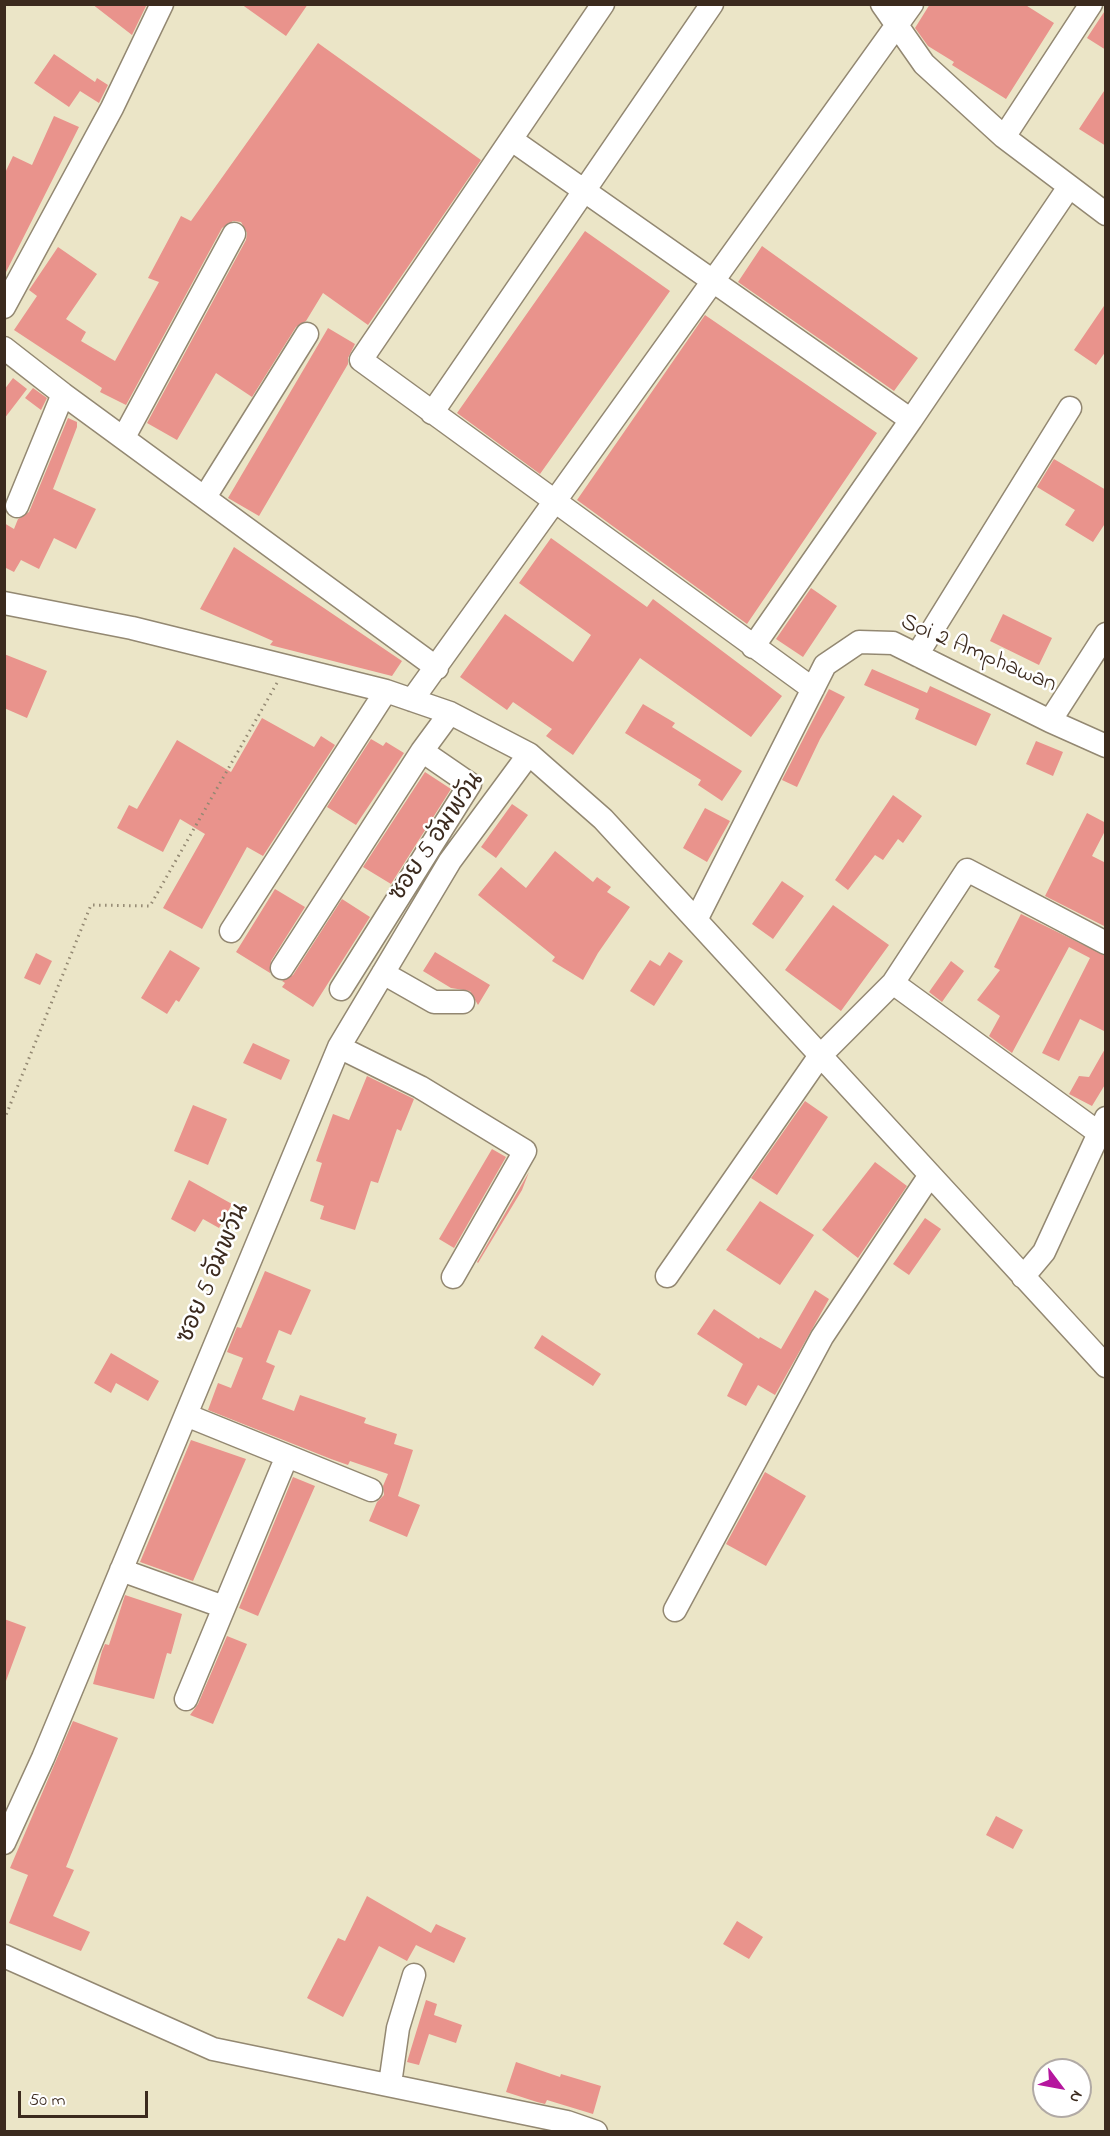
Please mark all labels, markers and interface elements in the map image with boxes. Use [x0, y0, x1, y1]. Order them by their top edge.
street label: Soi 2 Amphawan [896, 609, 1060, 701]
street label: ซอย 5 อัมพวัน [384, 768, 492, 908]
street label: ซอย 5 อัมพวัน [173, 1200, 257, 1348]
north arrow [1032, 2058, 1092, 2118]
scale bar [21, 2079, 152, 2117]
text: N [1063, 2086, 1089, 2107]
text: 50 m [29, 2088, 66, 2114]

